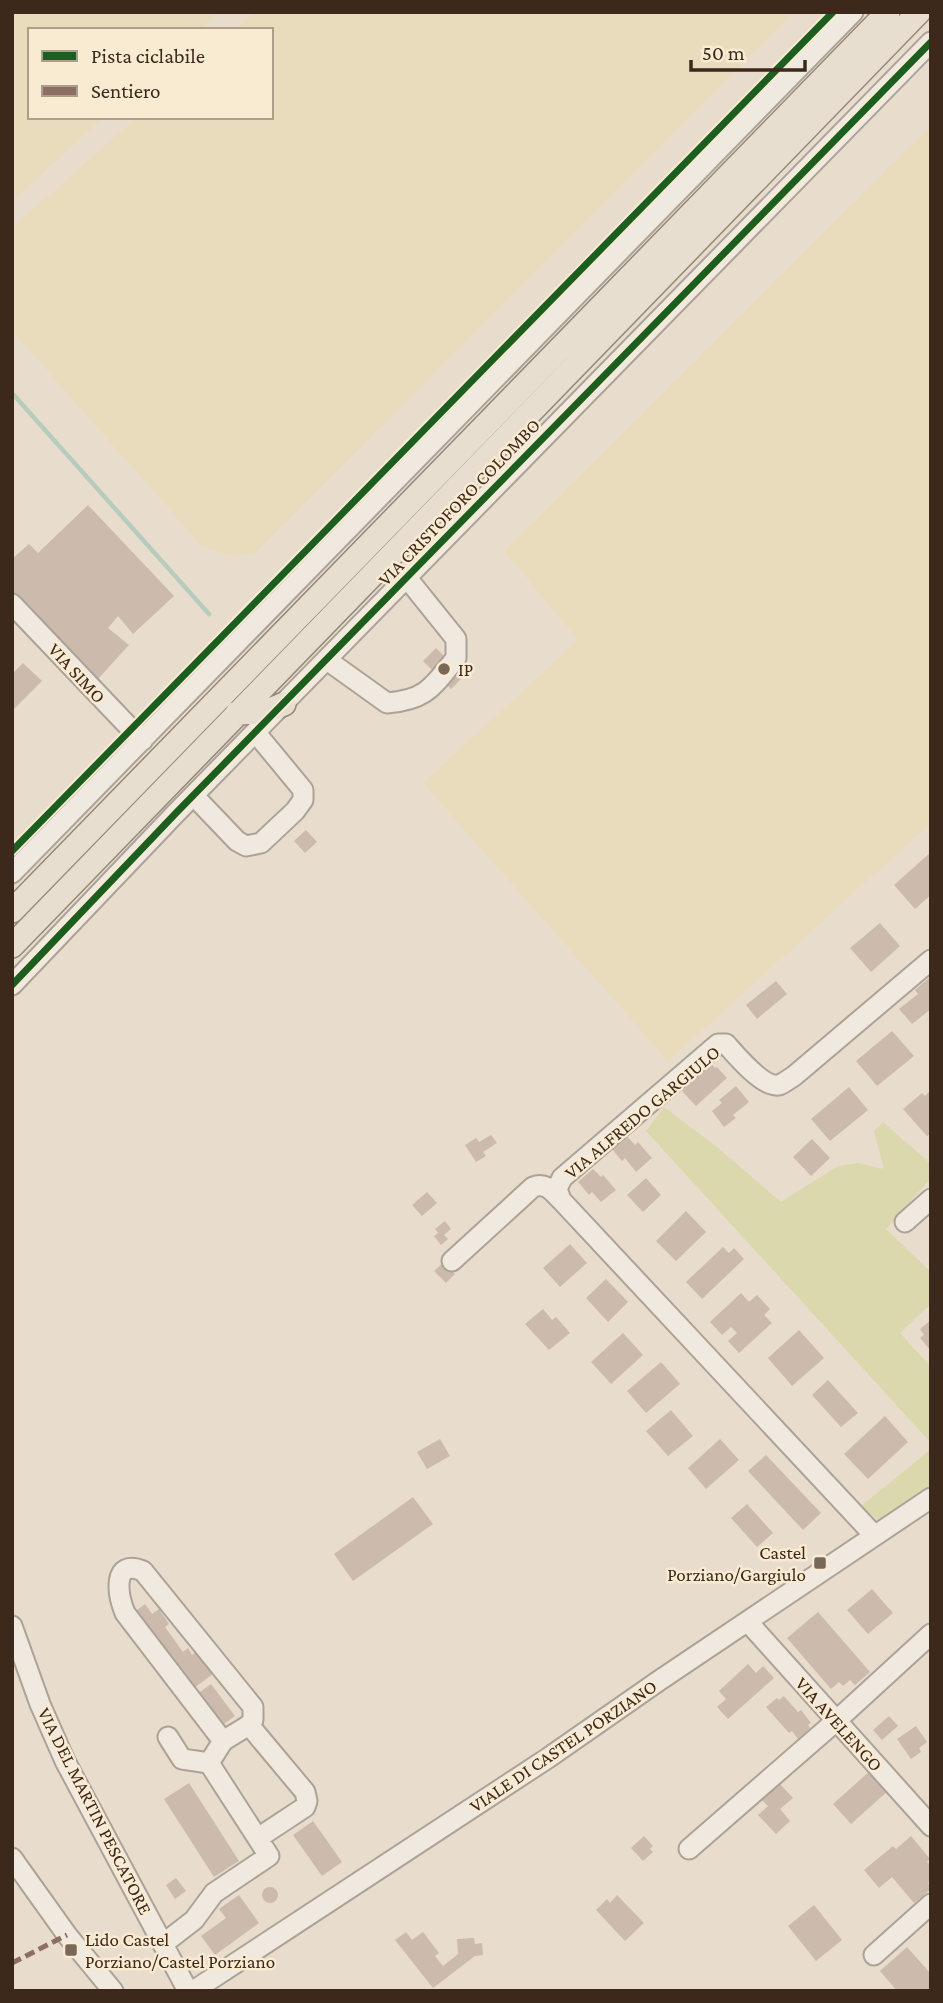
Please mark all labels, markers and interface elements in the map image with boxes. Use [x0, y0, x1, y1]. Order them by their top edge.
legend [28, 28, 273, 119]
scale bar [691, 28, 805, 72]
text: 50 m [702, 41, 745, 65]
text: Pista ciclabile [91, 44, 205, 68]
text: Sentiero [91, 79, 160, 103]
street label: VIA CRISTOFORO COLOMBO [374, 414, 544, 590]
street label: VIA SIMO [44, 639, 110, 707]
place label: IP [458, 659, 473, 680]
marker: IP [436, 661, 452, 677]
street label: VIA ALFREDO GARGIULO [560, 1041, 724, 1183]
place label: Castel Porziano/Gargiulo [667, 1542, 806, 1585]
marker: Castel Porziano/Gargiulo [812, 1555, 828, 1571]
street label: VIA AVELENGO [791, 1673, 887, 1775]
street label: VIALE DI CASTEL PORZIANO [465, 1675, 661, 1817]
street label: VIA DEL MARTIN PESCATORE [34, 1704, 156, 1918]
place label: Lido Castel Porziano/Castel Porziano [85, 1929, 275, 1972]
marker: Lido Castel Porziano/Castel Porziano [63, 1942, 79, 1958]

